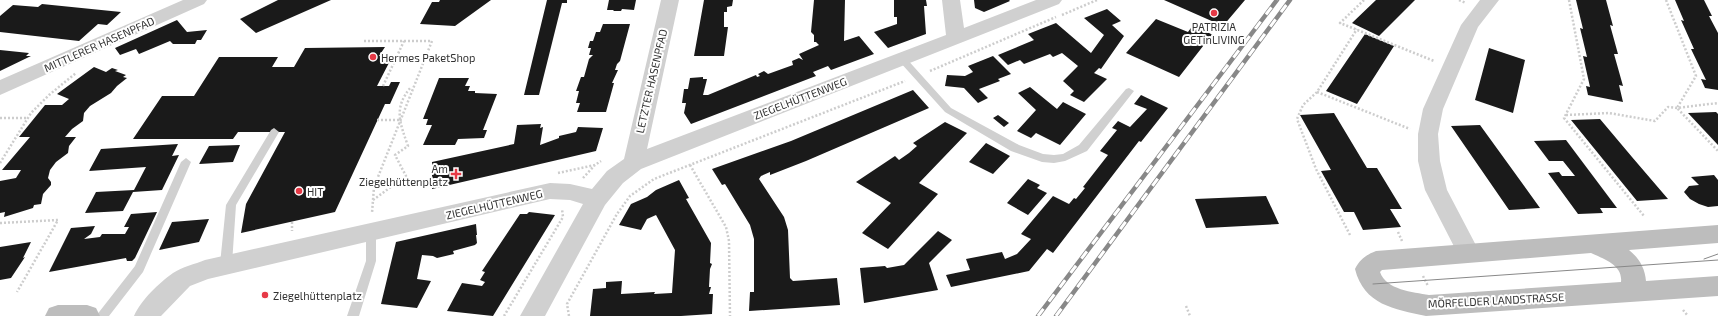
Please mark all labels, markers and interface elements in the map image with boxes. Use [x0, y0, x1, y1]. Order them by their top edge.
marker: PATRIZIA GETinLIVING [1209, 8, 1219, 18]
street label: MITTLERER HASENPFAD [42, 14, 156, 74]
place label: PATRIZIA GETinLIVING [1183, 20, 1245, 46]
street label: LETZTER HASENPFAD [633, 28, 669, 134]
place label: Hermes PaketShop [381, 51, 475, 64]
marker: Hermes PaketShop [368, 52, 378, 62]
street label: ZIEGELHÜTTENWEG [751, 73, 848, 122]
place label: Am Ziegelhüttenplatz [359, 162, 448, 188]
marker: Am Ziegelhüttenplatz [451, 169, 461, 179]
place label: HIT [307, 185, 324, 198]
marker: HIT [294, 186, 304, 196]
street label: ZIEGELHÜTTENWEG [444, 186, 544, 221]
place label: Ziegelhüttenplatz [273, 289, 362, 302]
street label: MÖRFELDER LANDSTRASSE [1427, 289, 1565, 310]
marker: Ziegelhüttenplatz [260, 290, 270, 300]

